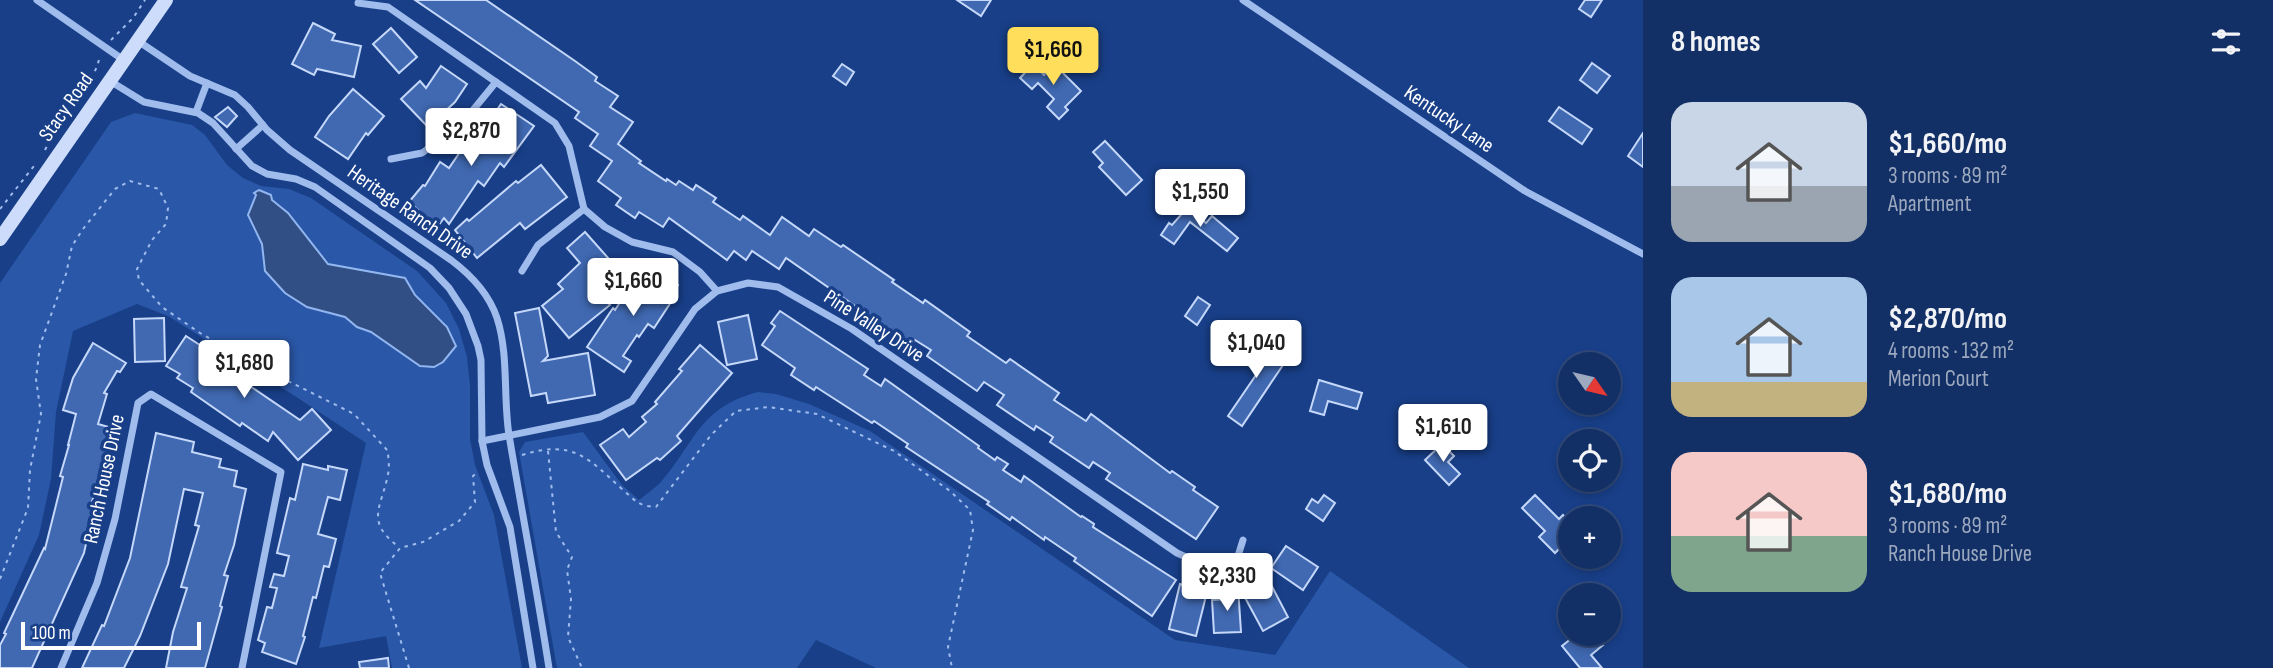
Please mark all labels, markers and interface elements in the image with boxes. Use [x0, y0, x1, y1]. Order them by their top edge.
icon: filters [2207, 23, 2245, 61]
text: 8 homes [1671, 24, 1760, 60]
pin: $1,660 [996, 28, 1110, 87]
text: $1,660 [1023, 36, 1083, 64]
street label: Stacy Road [33, 68, 99, 146]
street label: Kentucky Lane [1399, 80, 1499, 158]
pin: $2,870 [414, 108, 528, 168]
text: $2,870 [441, 117, 501, 145]
text: $1,660/mo [1888, 126, 2007, 162]
icon: home [1727, 130, 1811, 214]
street label: Heritage Ranch Drive [342, 159, 478, 265]
text: 3 rooms · 89 m² [1888, 162, 2007, 190]
pin: $1,550 [1143, 170, 1257, 229]
text: $1,550 [1171, 178, 1229, 206]
text: Apartment [1888, 190, 1972, 218]
pin: $1,660 [576, 258, 690, 318]
text: $1,660 [603, 267, 663, 295]
street label: Pine Valley Drive [819, 284, 929, 368]
text: $2,870/mo [1888, 301, 2007, 337]
icon: home [1727, 305, 1811, 389]
pin: $1,040 [1199, 320, 1313, 380]
text: $1,040 [1226, 329, 1286, 357]
text: 4 rooms · 132 m² [1888, 337, 2014, 365]
pin: $1,680 [187, 340, 301, 400]
text: $1,680 [214, 349, 274, 377]
north arrow [1558, 352, 1620, 415]
map controls [1558, 352, 1621, 646]
text: Merion Court [1888, 365, 1989, 393]
pin: $1,610 [1386, 405, 1500, 464]
street label: Ranch House Drive [78, 412, 130, 546]
text: $1,610 [1414, 413, 1472, 441]
button: locate [1558, 429, 1621, 492]
text: $1,680/mo [1888, 476, 2007, 512]
icon: home [1727, 480, 1811, 564]
button: + [1558, 506, 1621, 569]
text: 3 rooms · 89 m² [1888, 512, 2007, 540]
text: Ranch House Drive [1888, 540, 2032, 568]
pin: $2,330 [1170, 554, 1284, 613]
text: $2,330 [1198, 562, 1256, 590]
button: − [1558, 583, 1621, 646]
scale bar [21, 619, 201, 651]
text: 100 m [32, 622, 71, 645]

